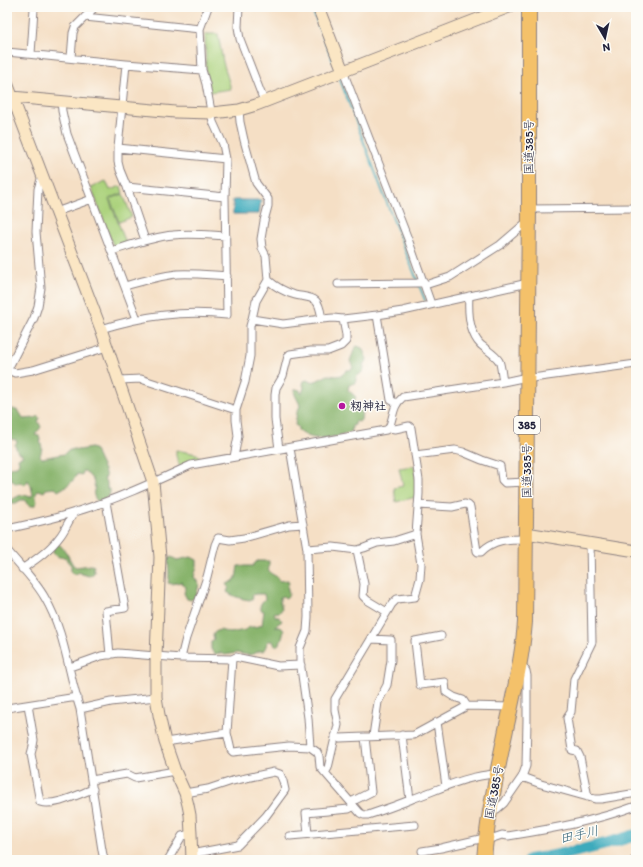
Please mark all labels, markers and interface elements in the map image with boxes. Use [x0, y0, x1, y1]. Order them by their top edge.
north arrow [585, 18, 625, 58]
text: N [602, 40, 611, 54]
street label: 国道385号 [522, 119, 536, 175]
place label: 籾神社 [350, 399, 386, 413]
marker: 籾神社 [337, 401, 347, 411]
road number: 385 [514, 416, 540, 434]
street label: 国道385号 [520, 443, 534, 499]
street label: 国道385号 [482, 763, 506, 821]
water label: 田手川 [558, 823, 600, 846]

